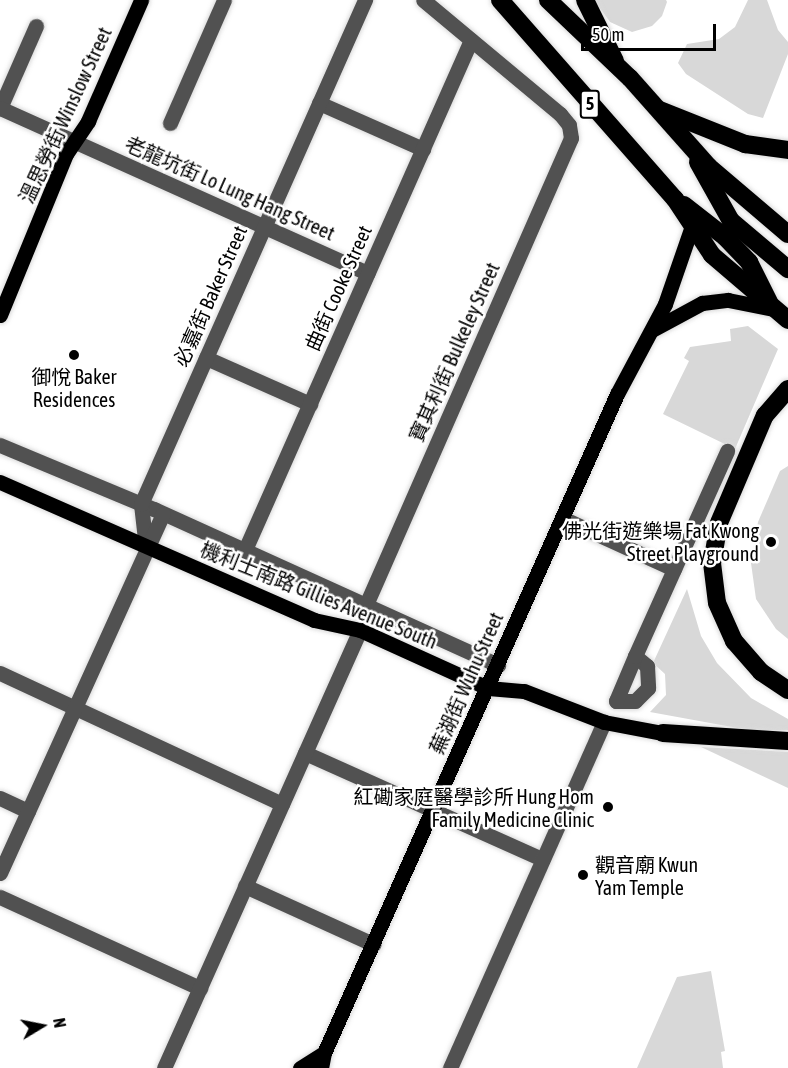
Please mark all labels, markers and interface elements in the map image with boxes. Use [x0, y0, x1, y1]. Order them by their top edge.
scale bar [584, 12, 719, 50]
street label: 溫思勞街 Winslow Street [14, 23, 116, 207]
text: 50 m [592, 24, 624, 45]
road number: 5 [580, 89, 600, 119]
street label: 老龍坑街 Lo Lung Hang Street [121, 131, 339, 245]
street label: 必嘉街 Baker Street [168, 222, 252, 370]
street label: 曲街 Cooke Street [300, 222, 376, 354]
street label: 寶其利街 Bulkeley Street [404, 259, 504, 445]
marker: 御悅 Baker Residences [67, 348, 81, 362]
place label: 御悅 Baker Residences [32, 364, 116, 411]
place label: 佛光街遊樂場 Fat Kwong Street Playground [562, 518, 759, 565]
marker: 佛光街遊樂場 Fat Kwong Street Playground [764, 535, 778, 549]
street label: 機利士南路 Gillies Avenue South [197, 536, 441, 654]
street label: 蕪湖街 Wuhu Street [424, 608, 508, 758]
place label: 紅磡家庭醫學診所 Hung Hom Family Medicine Clinic [354, 784, 594, 831]
marker: 紅磡家庭醫學診所 Hung Hom Family Medicine Clinic [599, 798, 617, 816]
place label: 觀音廟 Kwun Yam Temple [595, 852, 698, 899]
marker: 觀音廟 Kwun Yam Temple [576, 868, 590, 882]
north arrow [12, 996, 72, 1056]
text: N [50, 1017, 69, 1029]

